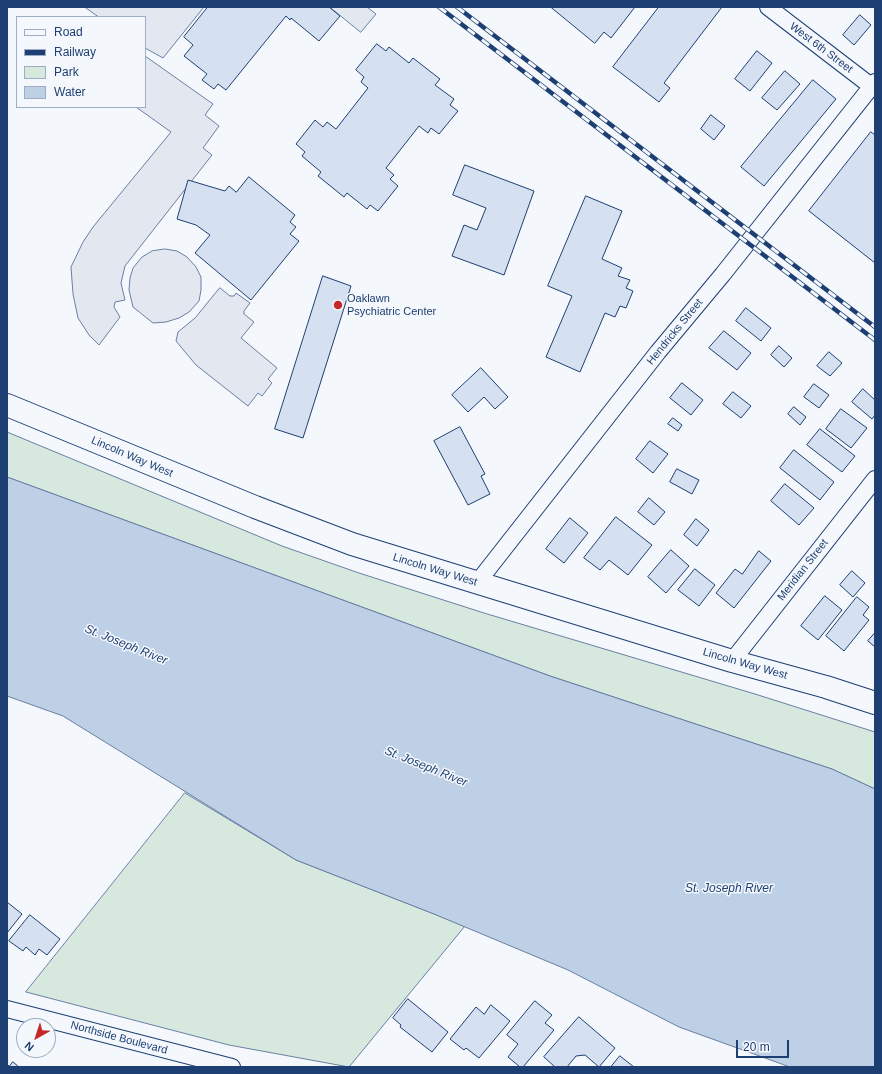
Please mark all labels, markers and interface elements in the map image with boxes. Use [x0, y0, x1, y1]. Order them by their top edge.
legend [16, 16, 146, 108]
street label: West 6th Street [787, 20, 855, 76]
text: Road [54, 25, 83, 39]
text: Railway [54, 45, 96, 59]
text: Park [54, 65, 79, 79]
text: Water [54, 85, 86, 99]
place label: Oaklawn Psychiatric Center [347, 292, 436, 318]
street label: Hendricks Street [644, 296, 706, 368]
marker: Oaklawn Psychiatric Center [332, 299, 344, 311]
street label: Lincoln Way West [89, 434, 175, 480]
street label: Meridian Street [775, 537, 831, 603]
street label: Lincoln Way West [391, 551, 479, 589]
water label: St. Joseph River [82, 622, 170, 668]
street label: Lincoln Way West [701, 646, 789, 682]
water label: St. Joseph River [382, 744, 470, 790]
water label: St. Joseph River [685, 882, 773, 896]
north arrow [16, 1018, 56, 1058]
street label: Northside Boulevard [69, 1019, 169, 1057]
scale bar [738, 1032, 791, 1058]
text: N [22, 1039, 36, 1054]
text: 20 m [743, 1040, 770, 1054]

